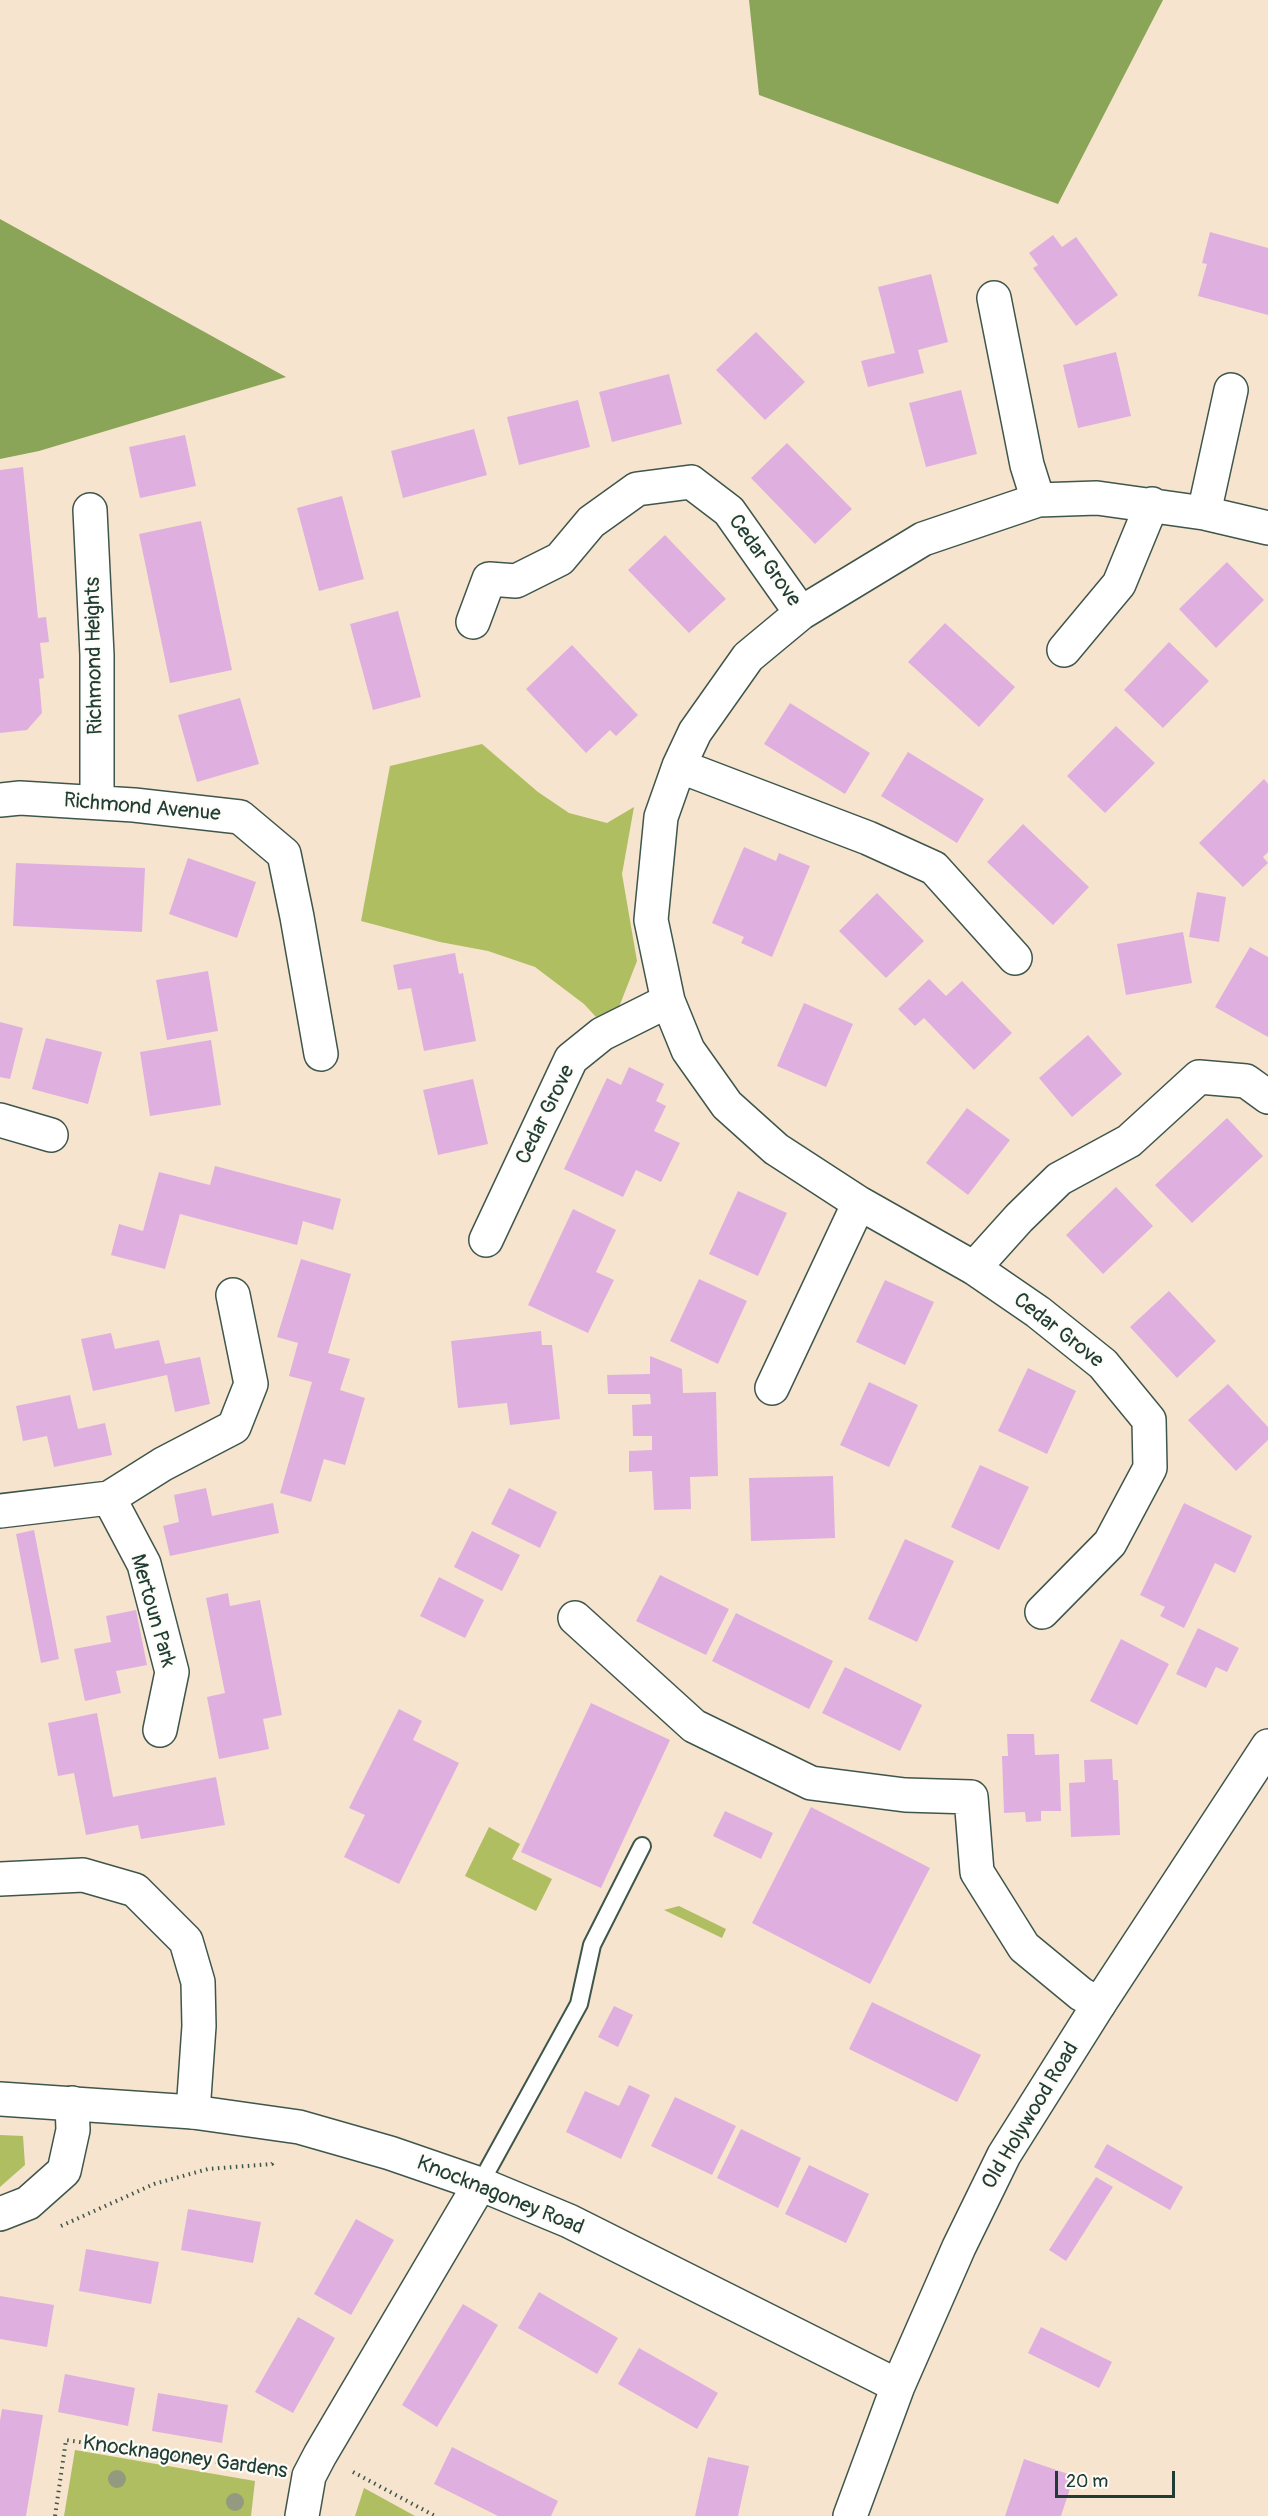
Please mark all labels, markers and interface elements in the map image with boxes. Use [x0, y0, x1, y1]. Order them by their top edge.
street label: Cedar Grove [722, 510, 806, 612]
street label: Richmond Heights [81, 577, 109, 735]
street label: Richmond Avenue [62, 789, 222, 827]
street label: Cedar Grove [511, 1061, 581, 1169]
street label: Cedar Grove [1008, 1288, 1108, 1374]
street label: Mertoun Park [124, 1552, 180, 1670]
street label: Old Holywood Road [977, 2038, 1085, 2194]
street label: Knocknagoney Road [413, 2151, 587, 2241]
street label: Knocknagoney Gardens [81, 2431, 289, 2485]
scale bar [1058, 2459, 1178, 2497]
text: 20 m [1066, 2470, 1108, 2493]

